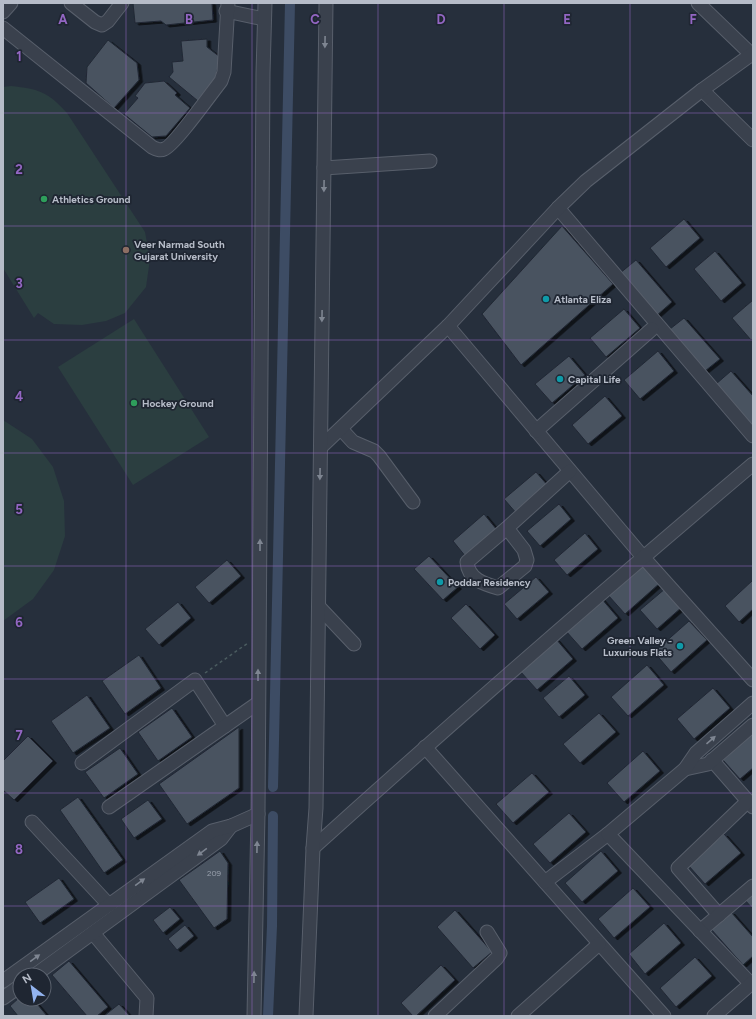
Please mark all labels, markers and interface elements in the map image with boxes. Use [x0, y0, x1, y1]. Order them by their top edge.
text: A [58, 12, 68, 27]
text: B [185, 12, 193, 27]
text: C [310, 12, 320, 27]
text: D [436, 12, 446, 27]
text: E [563, 12, 571, 27]
text: F [689, 12, 697, 27]
one-way arrow [322, 36, 328, 49]
text: 1 [16, 49, 22, 64]
text: 2 [15, 162, 23, 177]
one-way arrow [320, 180, 327, 192]
place label: Athletics Ground [52, 193, 130, 206]
marker: Athletics Ground [39, 194, 49, 204]
place label: Veer Narmad South Gujarat University [134, 238, 225, 263]
marker: Veer Narmad South Gujarat University [121, 245, 131, 255]
text: 3 [15, 276, 23, 291]
place label: Atlanta Eliza [554, 293, 611, 306]
marker: Atlanta Eliza [541, 294, 551, 304]
one-way arrow [319, 310, 325, 323]
place label: Capital Life [568, 373, 621, 386]
marker: Capital Life [555, 374, 565, 384]
text: 4 [15, 389, 23, 404]
place label: Hockey Ground [142, 397, 214, 410]
marker: Hockey Ground [129, 398, 139, 408]
one-way arrow [317, 468, 324, 480]
text: 5 [15, 502, 23, 517]
one-way arrow [256, 539, 263, 551]
place label: Poddar Residency [448, 576, 531, 589]
marker: Poddar Residency [435, 577, 445, 587]
text: 6 [15, 615, 23, 630]
place label: Green Valley - Luxurious Flats [603, 634, 672, 659]
marker: Green Valley - Luxurious Flats [675, 641, 685, 651]
one-way arrow [255, 669, 262, 681]
text: 7 [15, 728, 23, 743]
one-way arrow [706, 736, 716, 745]
one-way arrow [254, 840, 260, 853]
text: 8 [15, 842, 23, 857]
one-way arrow [197, 848, 208, 857]
house number: 209 [207, 868, 222, 878]
one-way arrow [135, 878, 146, 886]
one-way arrow [29, 954, 40, 962]
north arrow [12, 967, 52, 1007]
text: N [20, 971, 34, 987]
one-way arrow [251, 971, 258, 983]

